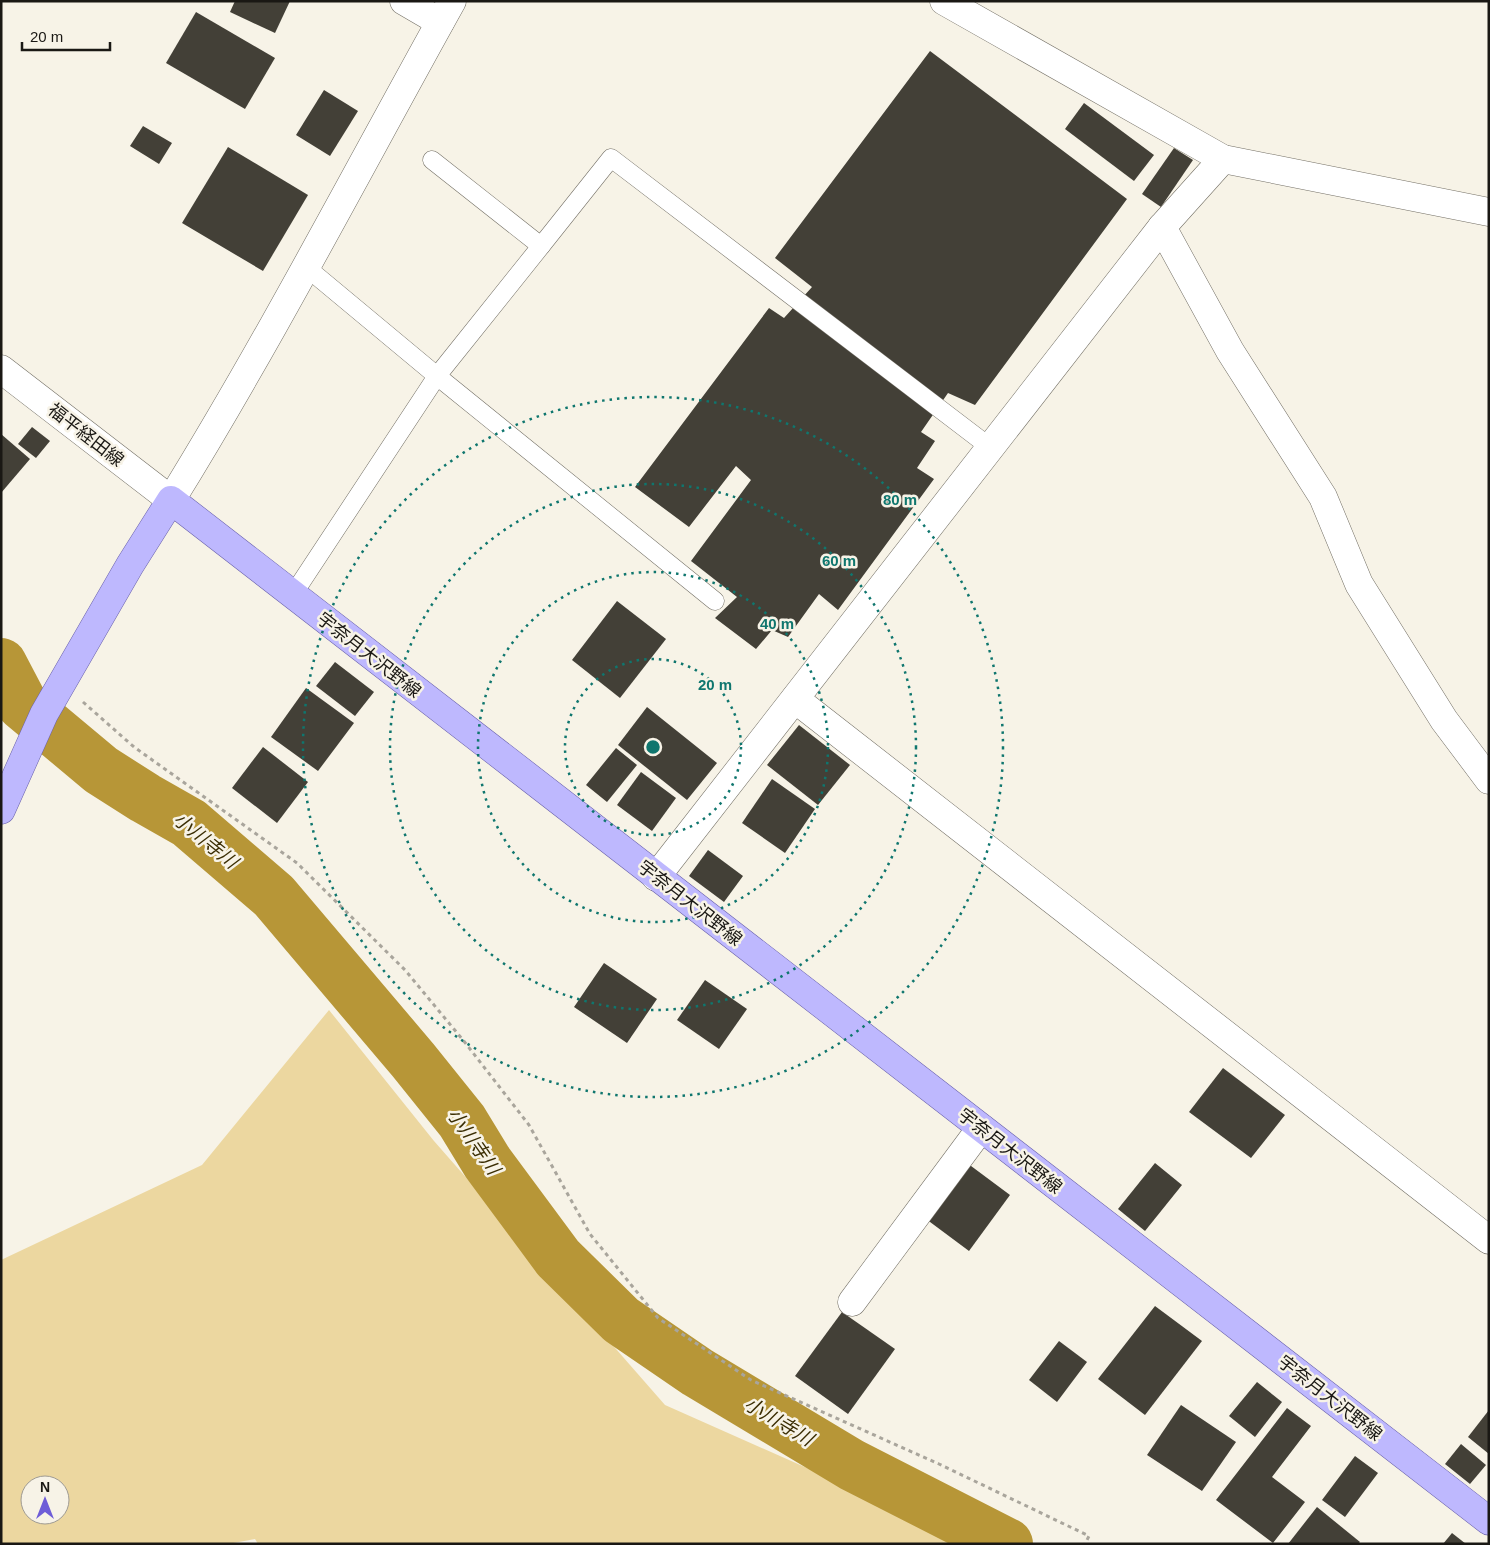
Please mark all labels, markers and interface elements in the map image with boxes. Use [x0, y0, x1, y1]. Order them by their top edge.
scale bar [22, 20, 110, 52]
text: 20 m [30, 28, 63, 45]
street label: 福平経田線 [44, 399, 128, 471]
text: 80 m [883, 491, 917, 508]
text: 60 m [822, 552, 856, 569]
street label: 宇奈月大沢野線 [313, 608, 425, 702]
text: 40 m [760, 615, 794, 632]
text: 20 m [698, 676, 732, 693]
centre of rings [644, 738, 662, 756]
water label: 小川寺川 [170, 808, 243, 874]
street label: 宇奈月大沢野線 [634, 856, 746, 950]
water label: 小川寺川 [443, 1104, 505, 1180]
street label: 宇奈月大沢野線 [954, 1104, 1066, 1198]
street label: 宇奈月大沢野線 [1274, 1351, 1386, 1445]
water label: 小川寺川 [741, 1393, 818, 1451]
north arrow [20, 1475, 70, 1525]
text: N [40, 1479, 50, 1495]

